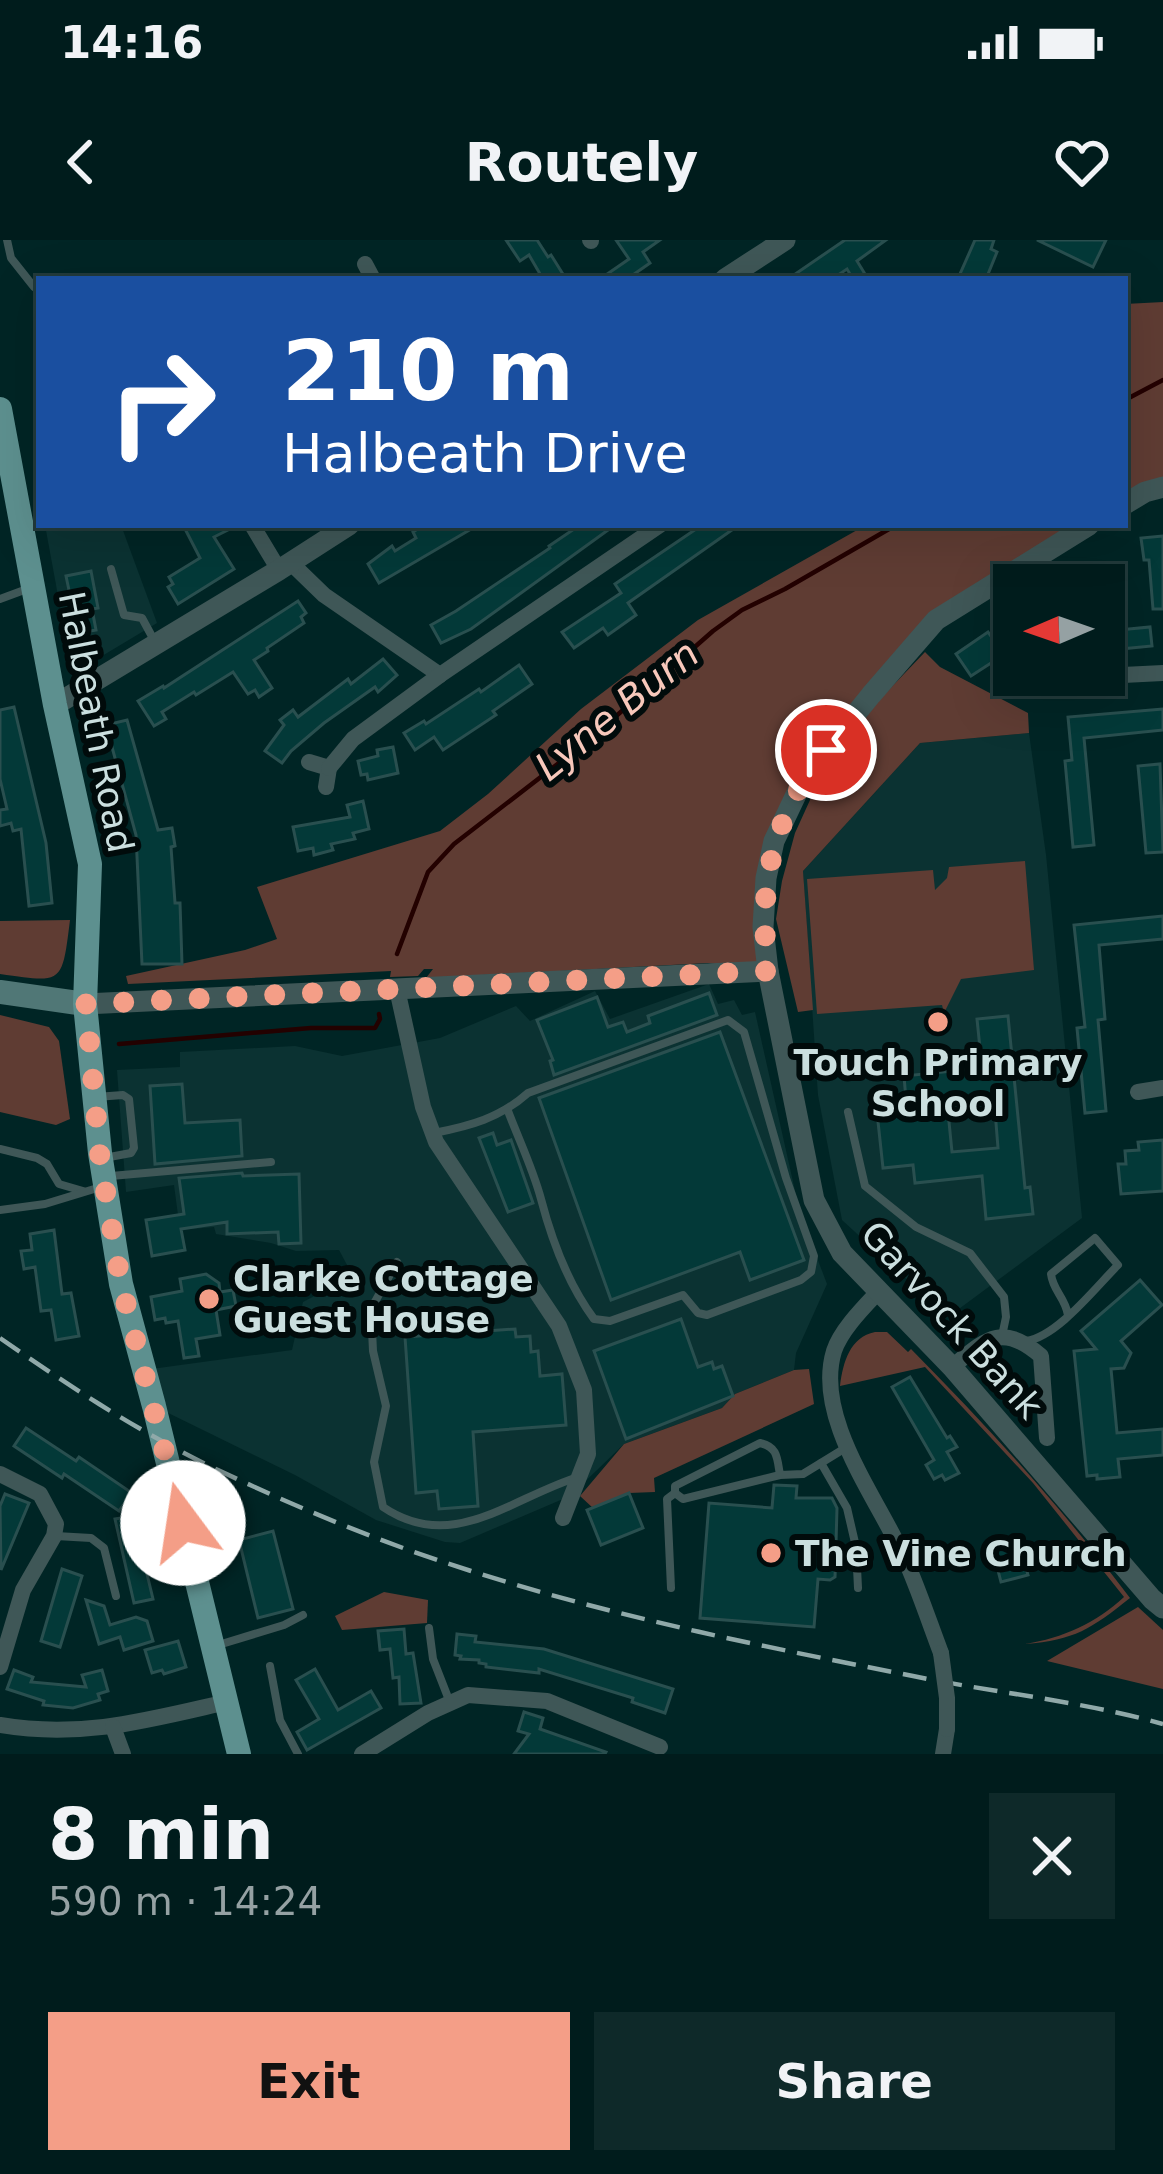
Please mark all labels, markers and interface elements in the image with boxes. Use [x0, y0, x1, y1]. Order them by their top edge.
text: 14:16 [60, 16, 203, 69]
icon: back [48, 129, 114, 195]
icon: heart [1049, 129, 1115, 195]
text: Routely [465, 131, 698, 194]
text: 210 m [282, 322, 574, 420]
icon: right [84, 324, 240, 480]
text: Halbeath Drive [282, 422, 688, 485]
north arrow [993, 564, 1125, 696]
map controls [993, 564, 1125, 696]
street label: Halbeath Road [51, 588, 141, 856]
water label: Lyne Burn [526, 631, 708, 789]
pin [775, 699, 877, 801]
icon: arrive [793, 717, 859, 783]
marker: Touch Primary School [925, 1009, 951, 1035]
place label: Touch Primary School [793, 1042, 1083, 1124]
street label: Garvock Bank [853, 1213, 1051, 1427]
place label: Clarke Cottage Guest House [233, 1258, 534, 1340]
marker: Clarke Cottage Guest House [196, 1286, 222, 1312]
position arrow [120, 1460, 246, 1586]
place label: The Vine Church [795, 1533, 1127, 1574]
marker: The Vine Church [758, 1540, 784, 1566]
text: 8 min [48, 1792, 274, 1876]
button: close [989, 1793, 1115, 1919]
text: 590 m · 14:24 [48, 1879, 322, 1924]
button: Exit [48, 2012, 570, 2150]
button: Share [594, 2012, 1115, 2150]

